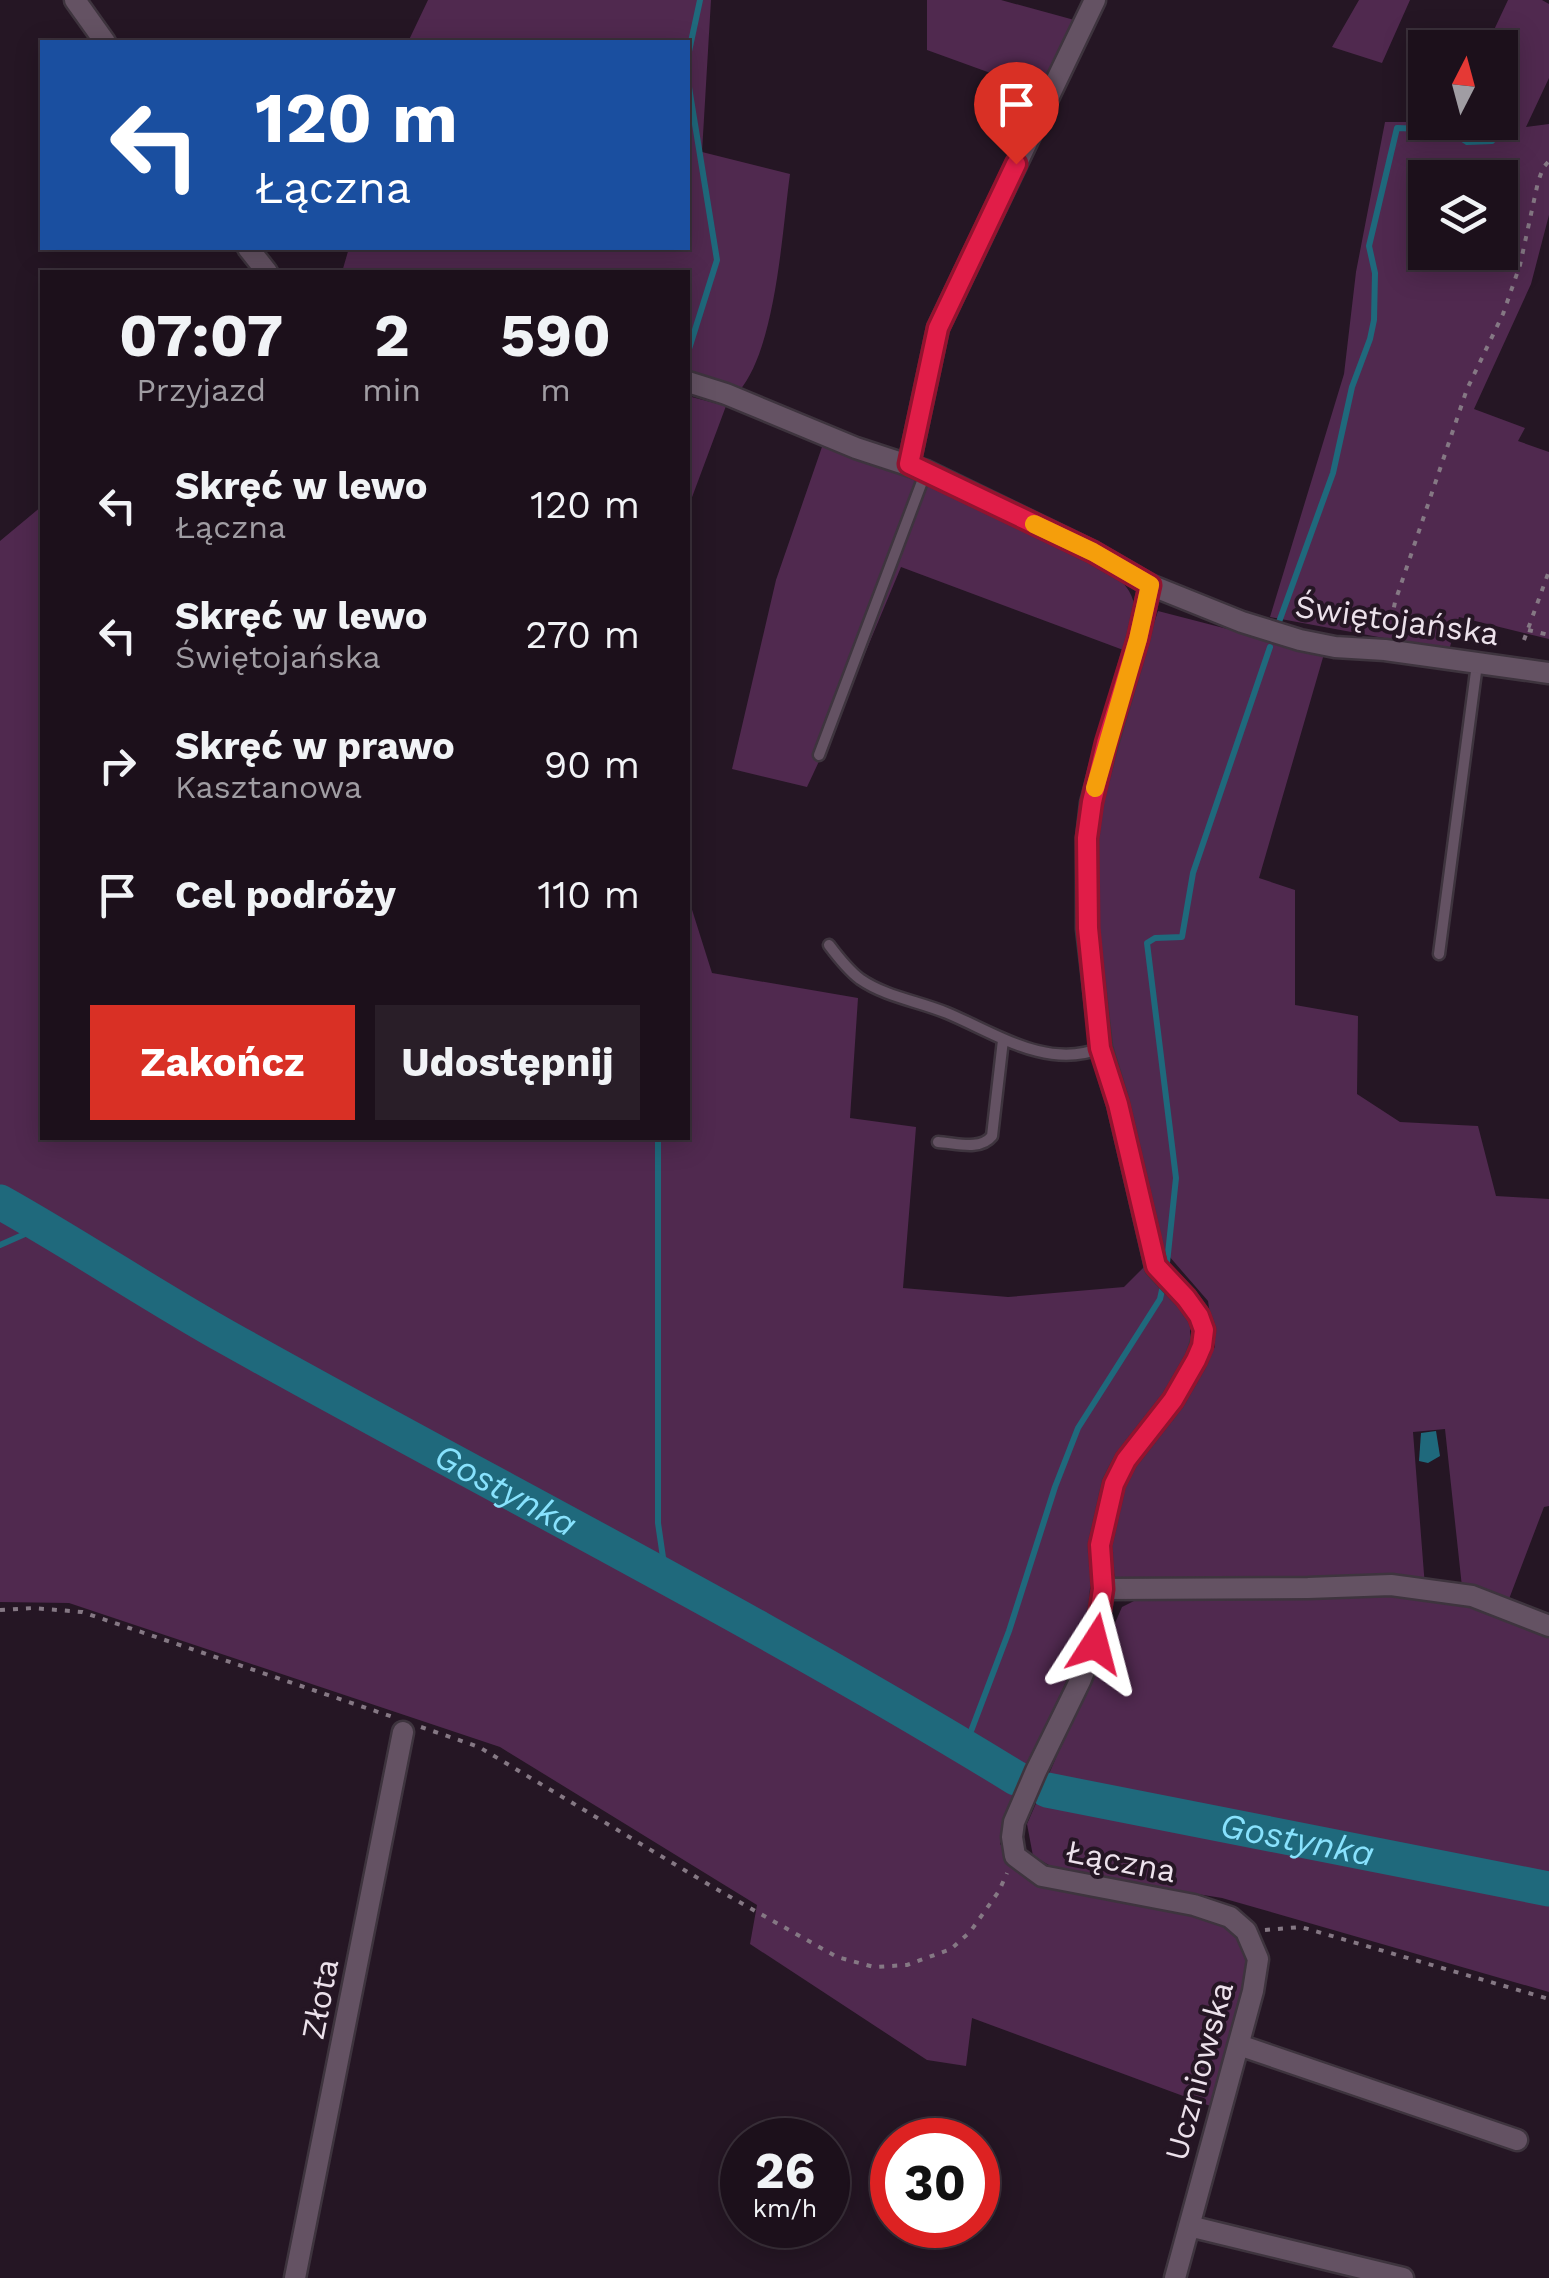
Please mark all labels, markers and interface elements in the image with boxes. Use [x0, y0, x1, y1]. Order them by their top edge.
north arrow [1408, 30, 1518, 140]
map controls [1408, 30, 1518, 270]
pin [974, 62, 1059, 165]
text: 120 m [255, 77, 458, 159]
icon: arrive [989, 77, 1044, 132]
icon: left [90, 80, 220, 210]
button: layers [1408, 160, 1518, 270]
text: Łączna [255, 161, 411, 214]
text: 07:07 [119, 300, 283, 371]
text: 2 [374, 300, 410, 371]
text: 590 [500, 300, 611, 371]
text: Przyjazd [136, 371, 266, 409]
text: min [362, 371, 421, 409]
text: m [540, 371, 571, 409]
text: Skręć w lewo [175, 464, 428, 508]
icon: left [90, 478, 145, 533]
text: 120 m [530, 483, 640, 527]
text: Łączna [175, 508, 286, 546]
street label: Świętojańska [1293, 587, 1501, 653]
text: Skręć w lewo [175, 594, 428, 638]
icon: left [90, 608, 145, 663]
text: 270 m [525, 613, 640, 657]
text: Świętojańska [175, 638, 381, 676]
text: Skręć w prawo [175, 724, 455, 768]
icon: right [90, 738, 145, 793]
text: 90 m [544, 743, 640, 787]
text: Kasztanowa [175, 768, 362, 806]
icon: arrive [90, 868, 145, 923]
text: Cel podróży [175, 873, 396, 917]
text: 110 m [538, 873, 640, 917]
button: Zakończ [90, 1005, 355, 1120]
button: Udostępnij [375, 1005, 640, 1120]
water label: Gostynka [427, 1434, 584, 1545]
position arrow [1043, 1592, 1147, 1696]
water label: Gostynka [1217, 1804, 1378, 1875]
street label: Łączna [1063, 1832, 1179, 1890]
street label: Złota [294, 1955, 346, 2043]
street label: Uczniowska [1157, 1977, 1241, 2165]
speed limit sign: 30 [870, 2118, 1000, 2248]
text: 26 [755, 2141, 815, 2200]
text: km/h [753, 2194, 817, 2223]

